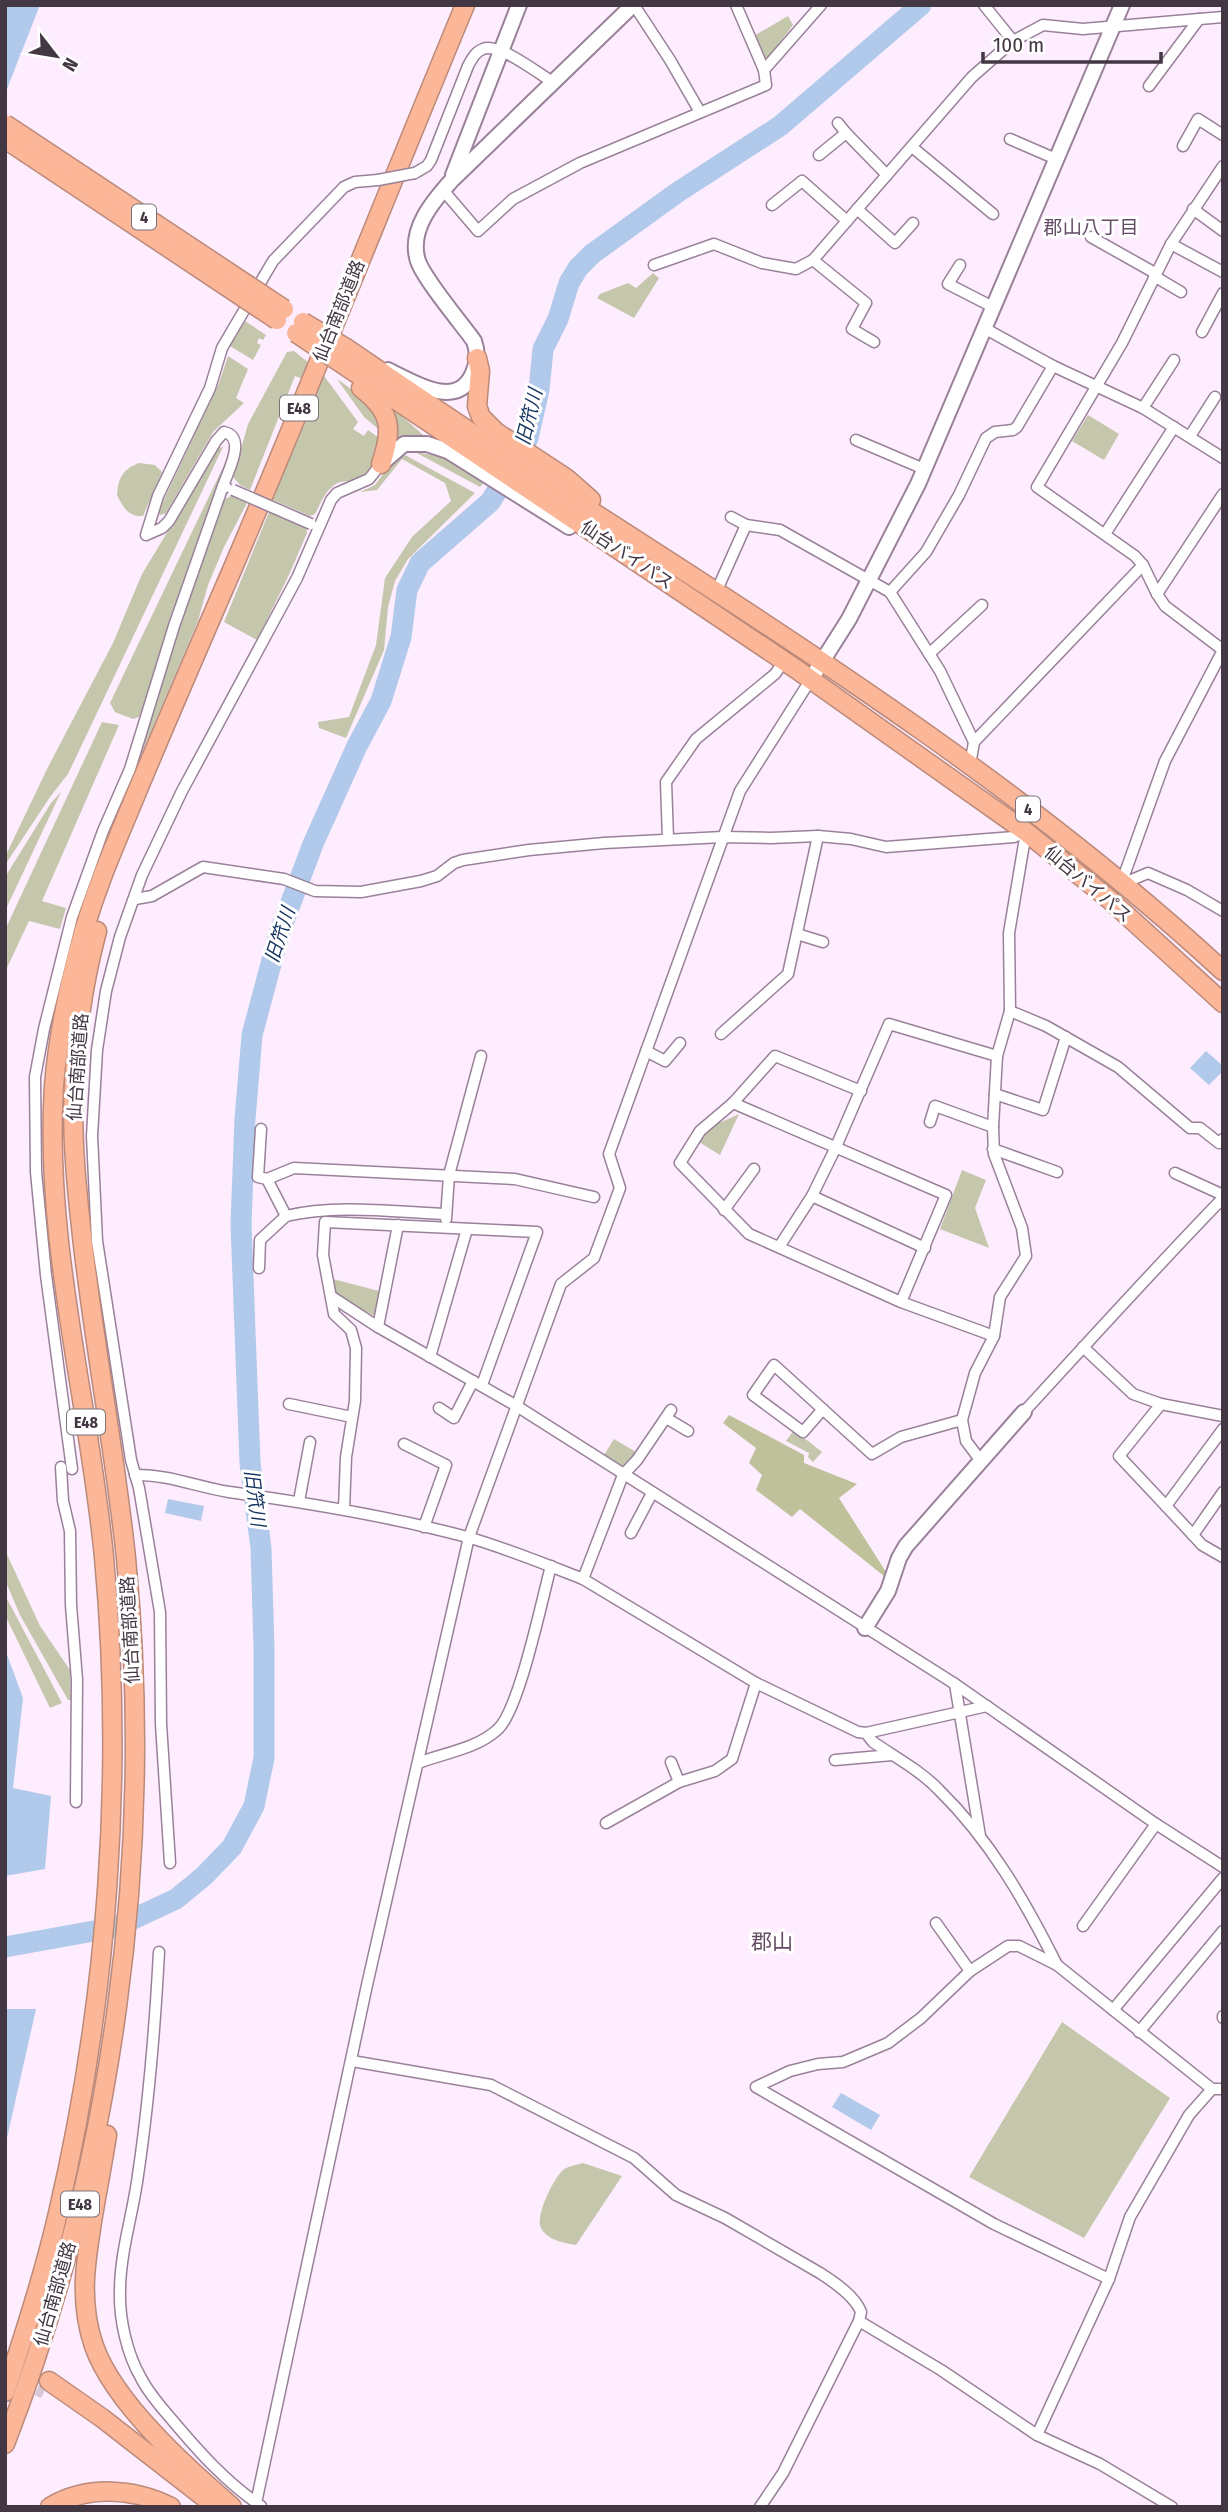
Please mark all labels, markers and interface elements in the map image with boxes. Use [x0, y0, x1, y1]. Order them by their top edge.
north arrow [21, 21, 91, 91]
scale bar [983, 21, 1162, 65]
text: 100 m [993, 32, 1044, 58]
text: N [57, 54, 83, 75]
road number: 4 [132, 204, 156, 230]
district label: 郡山八丁目 [1043, 216, 1139, 239]
street label: 仙台南部道路 [309, 257, 369, 365]
water label: 旧笊川 [511, 385, 548, 447]
road number: E48 [280, 396, 318, 420]
street label: 仙台バイパス [576, 516, 678, 594]
road number: 4 [1016, 796, 1040, 822]
street label: 仙台バイパス [1040, 841, 1136, 927]
water label: 旧笊川 [260, 902, 300, 966]
street label: 仙台南部道路 [63, 1012, 93, 1122]
road number: E48 [67, 1410, 105, 1434]
water label: 旧笊川 [240, 1468, 270, 1530]
street label: 仙台南部道路 [116, 1575, 144, 1685]
district label: 郡山 [751, 1929, 793, 1955]
road number: E48 [61, 2192, 99, 2216]
street label: 仙台南部道路 [30, 2239, 80, 2349]

